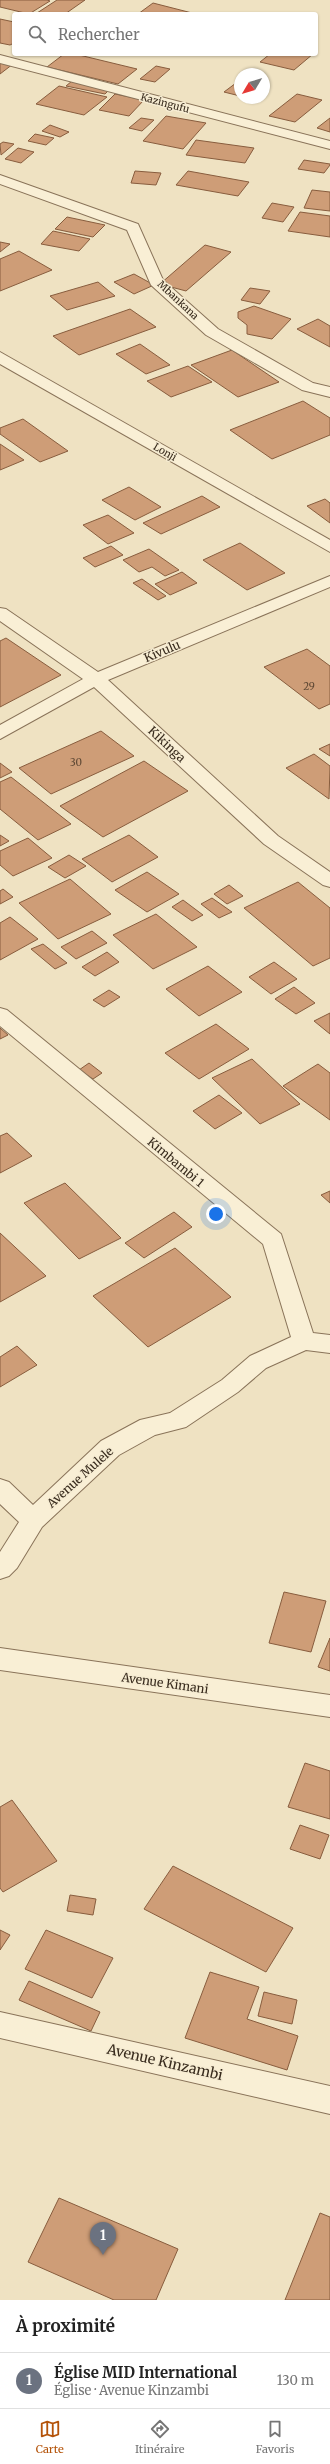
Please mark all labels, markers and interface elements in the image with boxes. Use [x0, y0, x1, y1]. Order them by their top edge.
search box [12, 12, 318, 56]
icon: search [26, 23, 48, 45]
text: Rechercher [58, 25, 140, 44]
north arrow [234, 68, 270, 104]
street label: Kazingufu [139, 90, 191, 116]
street label: Mbankana [155, 278, 202, 323]
street label: Lonji [151, 440, 179, 464]
street label: Kivulu [142, 637, 183, 665]
house number: 29 [303, 680, 315, 693]
street label: Kikinga [145, 723, 189, 765]
house number: 30 [70, 756, 82, 769]
street label: Kimbambi 1 [145, 1134, 208, 1190]
your location [206, 1204, 226, 1224]
street label: Avenue Mulele [43, 1443, 116, 1511]
street label: Avenue Kimani [120, 1669, 210, 1697]
street label: Avenue Kinzambi [104, 2040, 225, 2084]
pin: 1 [90, 2222, 116, 2255]
text: À proximité [16, 2315, 115, 2337]
text: Église MID International [54, 2363, 237, 2382]
text: 1 [26, 2372, 32, 2389]
text: 130 m [277, 2372, 314, 2389]
text: Église · Avenue Kinzambi [54, 2382, 209, 2399]
tab: Carte [36, 2418, 64, 2456]
tab: Itinéraire [135, 2418, 184, 2456]
tab: Favoris [256, 2418, 294, 2456]

